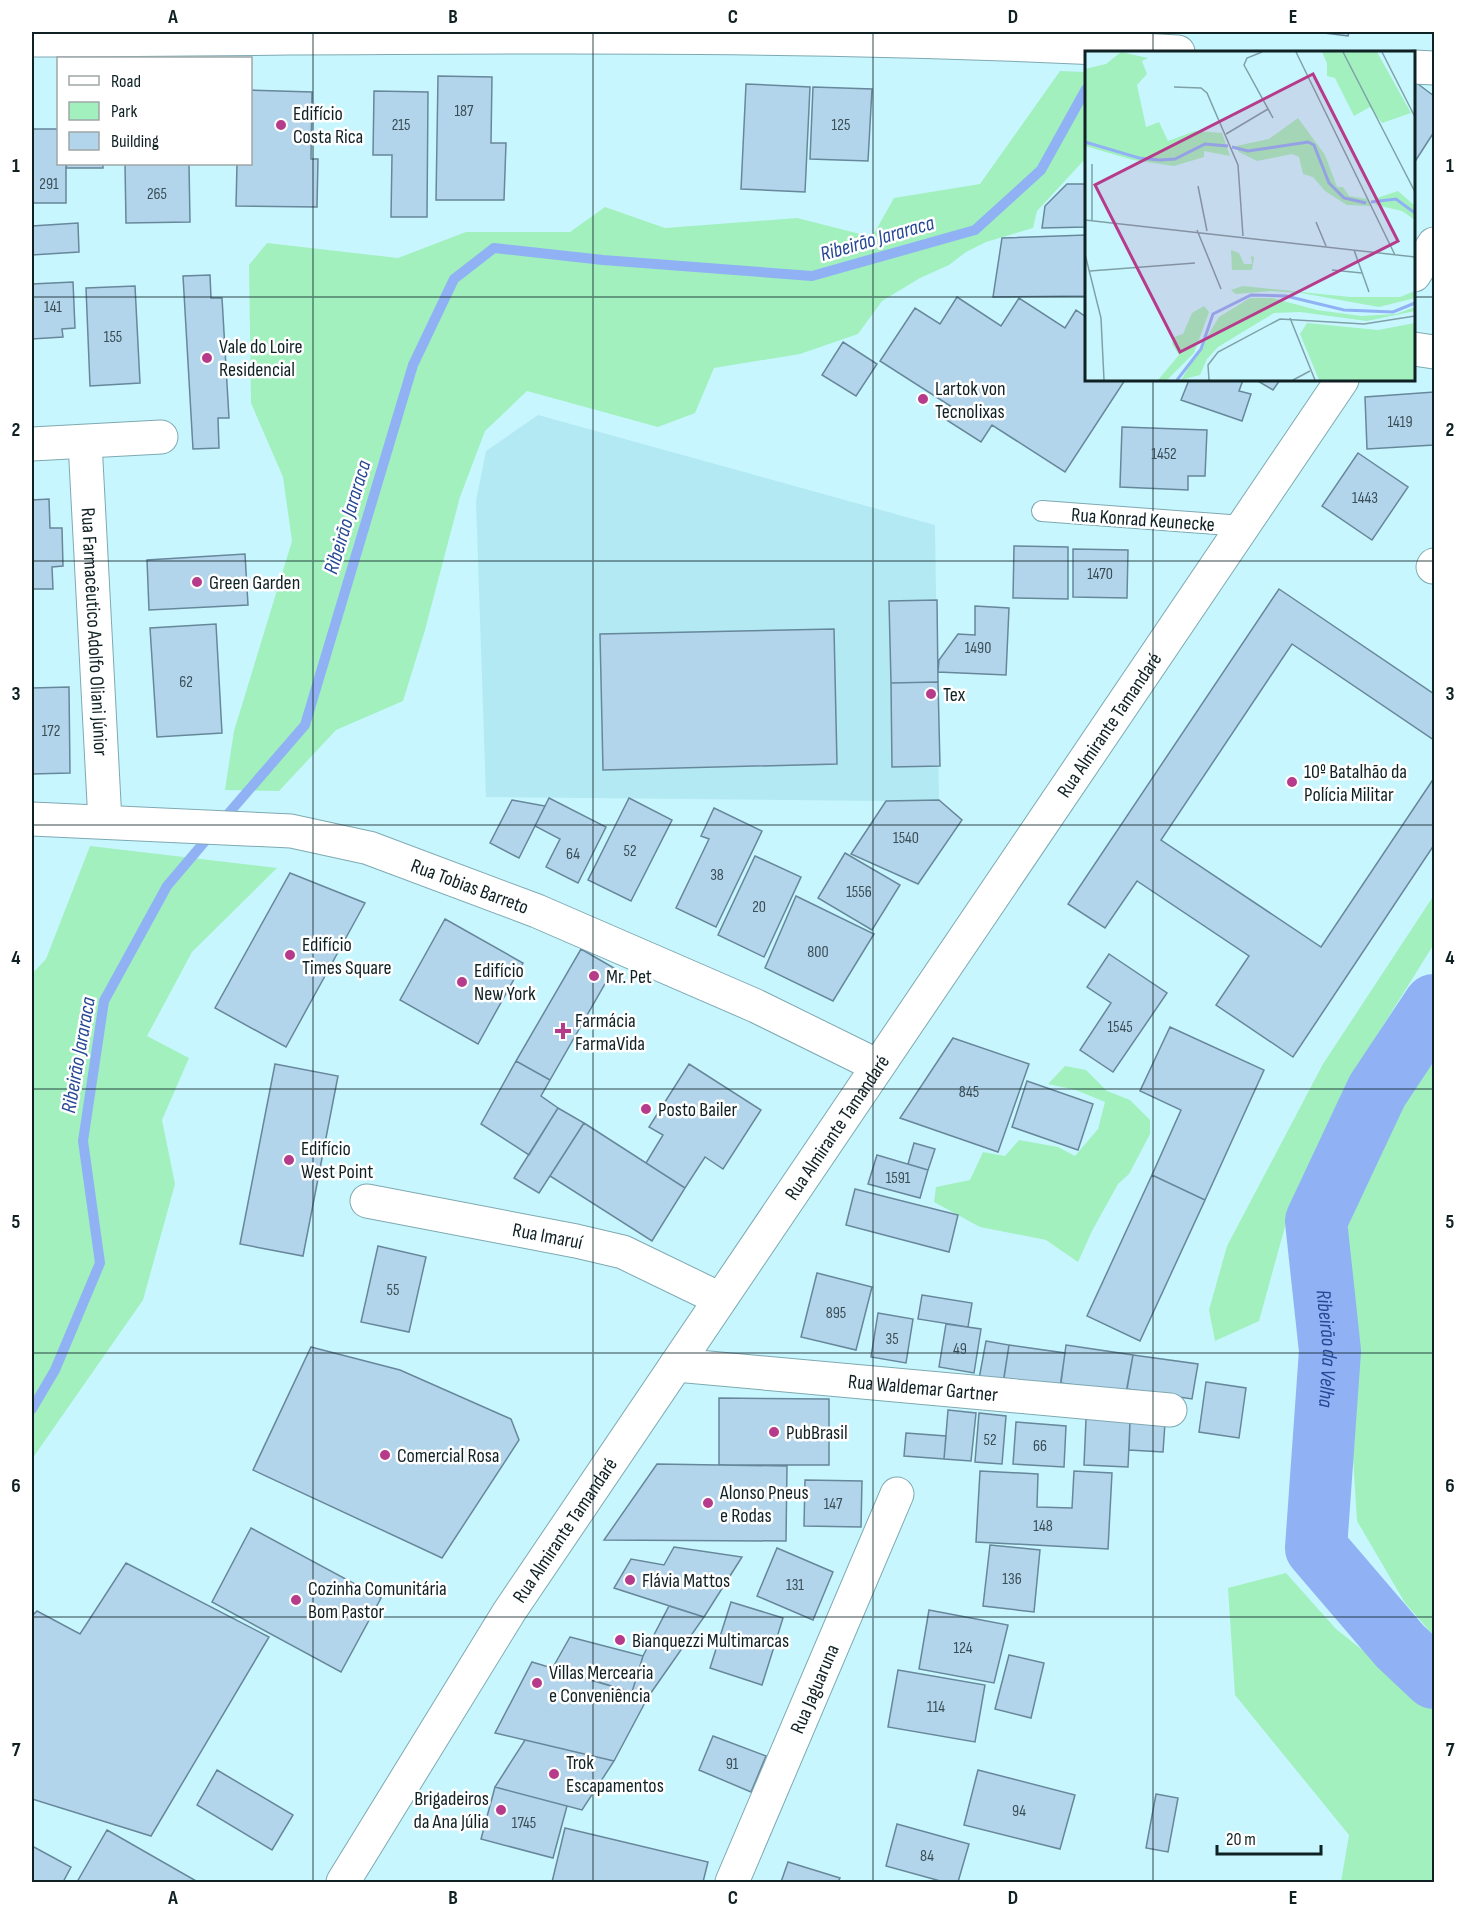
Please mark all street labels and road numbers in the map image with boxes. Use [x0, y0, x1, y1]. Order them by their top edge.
street label: Rua Konrad Keunecke [1070, 503, 1215, 537]
street label: Rua Farmacêutico Adolfo Oliani Júnior [75, 507, 113, 757]
street label: Rua Almirante Tamandaré [1052, 648, 1167, 802]
street label: Rua Tobias Barreto [407, 854, 532, 920]
street label: Rua Almirante Tamandaré [780, 1051, 895, 1205]
street label: Rua Imaruí [510, 1218, 585, 1255]
street label: Rua Waldemar Gartner [847, 1370, 999, 1407]
street label: Rua Almirante Tamandaré [508, 1453, 623, 1608]
street label: Rua Jaguaruna [786, 1641, 845, 1737]

